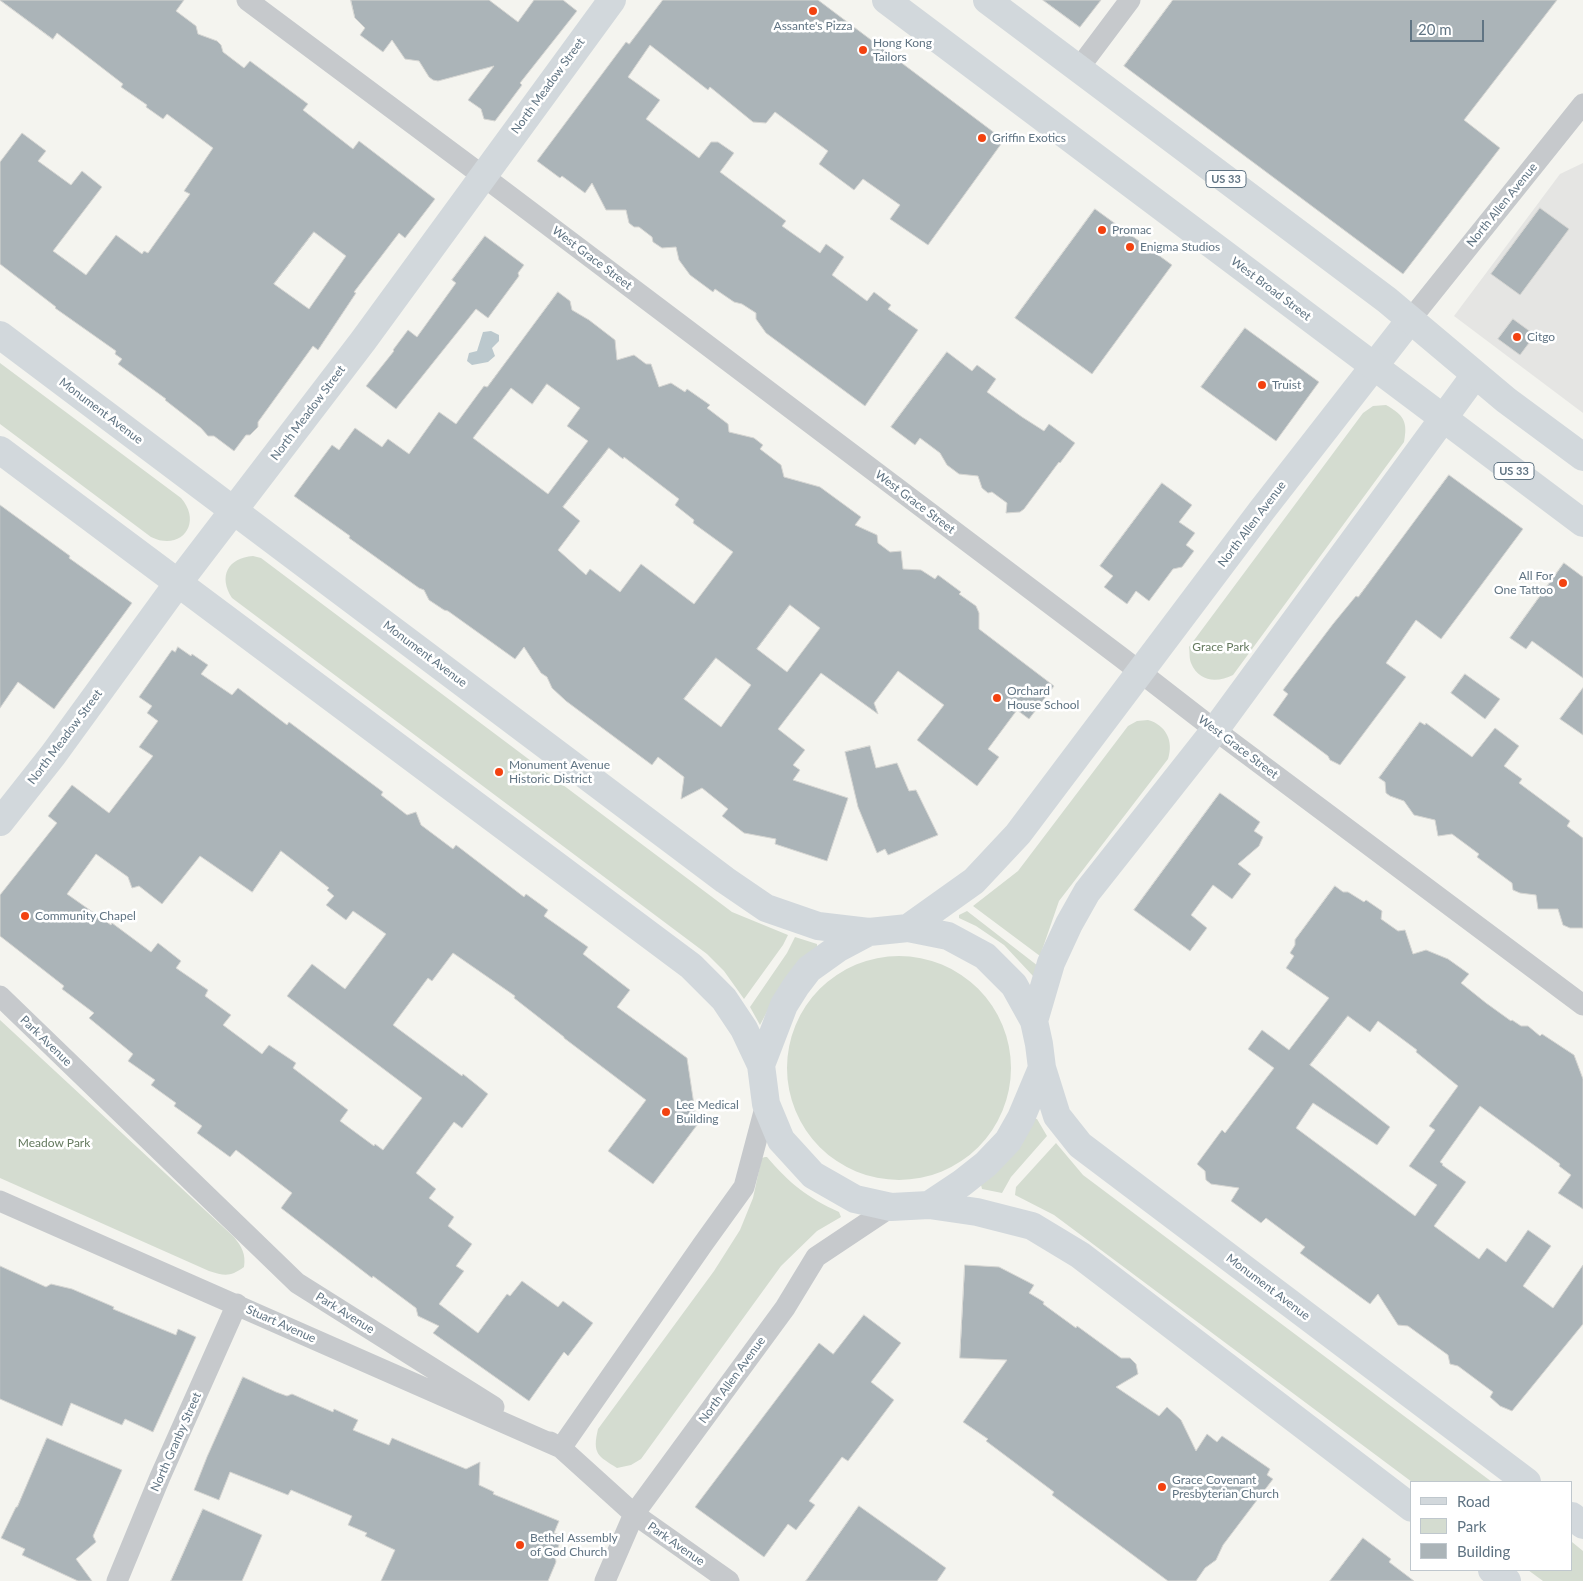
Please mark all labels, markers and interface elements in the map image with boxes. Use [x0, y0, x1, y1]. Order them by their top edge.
marker: Assante's Pizza [807, 5, 819, 17]
scale bar [1413, 10, 1487, 42]
place label: Assante's Pizza [774, 19, 852, 33]
text: 20 m [1418, 20, 1452, 38]
street label: North Meadow Street [508, 35, 588, 137]
place label: Hong Kong Tailors [873, 36, 932, 64]
marker: Hong Kong Tailors [857, 44, 869, 56]
place label: Griffin Exotics [992, 131, 1066, 145]
marker: Griffin Exotics [976, 132, 988, 144]
street label: North Allen Avenue [1464, 160, 1540, 250]
road number: US 33 [1206, 170, 1246, 188]
street label: West Grace Street [549, 223, 635, 293]
place label: Promac [1112, 223, 1152, 237]
marker: Promac [1096, 224, 1108, 236]
place label: Enigma Studios [1140, 240, 1220, 254]
marker: Enigma Studios [1124, 241, 1136, 253]
street label: West Broad Street [1228, 254, 1314, 324]
place label: Citgo [1527, 330, 1555, 344]
marker: Citgo [1511, 331, 1523, 343]
street label: North Meadow Street [268, 363, 348, 463]
street label: Monument Avenue [56, 375, 146, 447]
place label: Truist [1272, 378, 1301, 392]
marker: Truist [1256, 379, 1268, 391]
road number: US 33 [1494, 462, 1534, 480]
street label: West Grace Street [872, 467, 958, 537]
street label: North Allen Avenue [1215, 478, 1289, 570]
place label: All For One Tattoo [1494, 569, 1553, 597]
marker: All For One Tattoo [1557, 577, 1569, 589]
street label: Monument Avenue [380, 618, 470, 690]
park label: Grace Park [1192, 640, 1250, 654]
place label: Orchard House School [1007, 684, 1079, 712]
street label: North Meadow Street [25, 687, 105, 787]
marker: Orchard House School [991, 692, 1003, 704]
street label: West Grace Street [1195, 712, 1281, 782]
place label: Monument Avenue Historic District [509, 758, 610, 786]
marker: Monument Avenue Historic District [493, 766, 505, 778]
place label: Community Chapel [35, 909, 136, 923]
marker: Community Chapel [19, 910, 31, 922]
street label: Park Avenue [17, 1013, 75, 1069]
place label: Lee Medical Building [676, 1098, 739, 1126]
marker: Lee Medical Building [660, 1106, 672, 1118]
park label: Meadow Park [18, 1136, 90, 1150]
street label: Monument Avenue [1223, 1251, 1313, 1323]
street label: Park Avenue [313, 1289, 377, 1337]
street label: Stuart Avenue [244, 1302, 318, 1346]
street label: North Allen Avenue [696, 1334, 768, 1426]
street label: North Granby Street [148, 1390, 204, 1494]
place label: Grace Covenant Presbyterian Church [1172, 1473, 1279, 1501]
marker: Grace Covenant Presbyterian Church [1156, 1481, 1168, 1493]
legend [1410, 1481, 1573, 1571]
text: Road [1457, 1492, 1490, 1510]
text: Park [1457, 1517, 1486, 1535]
street label: Park Avenue [645, 1519, 707, 1569]
place label: Bethel Assembly of God Church [530, 1531, 618, 1559]
marker: Bethel Assembly of God Church [514, 1539, 526, 1551]
text: Building [1457, 1542, 1510, 1560]

